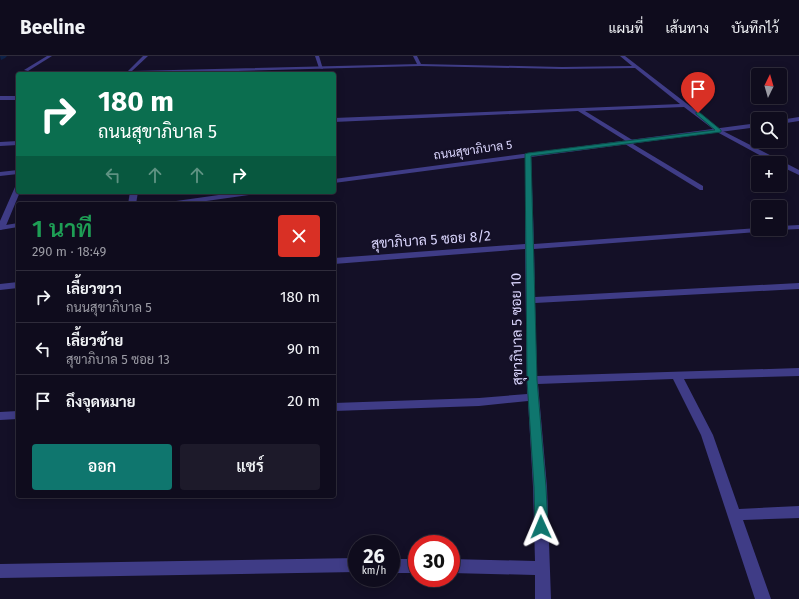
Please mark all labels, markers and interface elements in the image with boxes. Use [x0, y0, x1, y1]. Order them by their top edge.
text: Beeline [20, 16, 85, 39]
text: แผนที่ [608, 20, 643, 37]
text: เส้นทาง [665, 20, 709, 37]
text: บันทึกไว้ [731, 20, 779, 37]
north arrow [751, 68, 787, 104]
map controls [751, 68, 787, 236]
pin [681, 72, 715, 113]
icon: arrive [687, 78, 709, 100]
text: 180 m [98, 85, 174, 118]
icon: right [32, 88, 84, 140]
button: search [751, 112, 787, 148]
text: ถนนสุขาภิบาล 5 [98, 121, 217, 143]
street label: ถนนสุขาภิบาล 5 [433, 138, 514, 164]
button: + [751, 156, 787, 192]
icon: left [102, 164, 124, 186]
icon: ahead [144, 164, 166, 186]
icon: ahead [186, 164, 208, 186]
icon: right [228, 164, 250, 186]
button: − [751, 200, 787, 236]
text: 1 นาที [32, 215, 92, 243]
button: close [278, 215, 320, 257]
street label: สุขาภิบาล 5 ซอย 8/2 [370, 227, 492, 254]
text: 290 m · 18:49 [32, 244, 106, 259]
street label: สุขาภิบาล 5 ซอย 10 [508, 272, 527, 385]
text: เลี้ยวขวา [66, 280, 122, 298]
icon: right [32, 286, 54, 308]
text: 180 m [280, 288, 320, 306]
text: ถนนสุขาภิบาล 5 [66, 300, 152, 315]
text: เลี้ยวซ้าย [66, 332, 123, 350]
icon: left [32, 338, 54, 360]
text: 90 m [287, 340, 320, 358]
text: สุขาภิบาล 5 ซอย 13 [66, 352, 170, 367]
icon: arrive [32, 390, 54, 412]
text: 20 m [287, 392, 320, 410]
text: ถึงจุดหมาย [66, 393, 136, 411]
button: ออก [32, 444, 172, 490]
button: แชร์ [180, 444, 320, 490]
position arrow [520, 506, 562, 548]
speed limit sign: 30 [408, 535, 460, 587]
text: 26 [363, 544, 385, 568]
text: km/h [362, 565, 386, 577]

